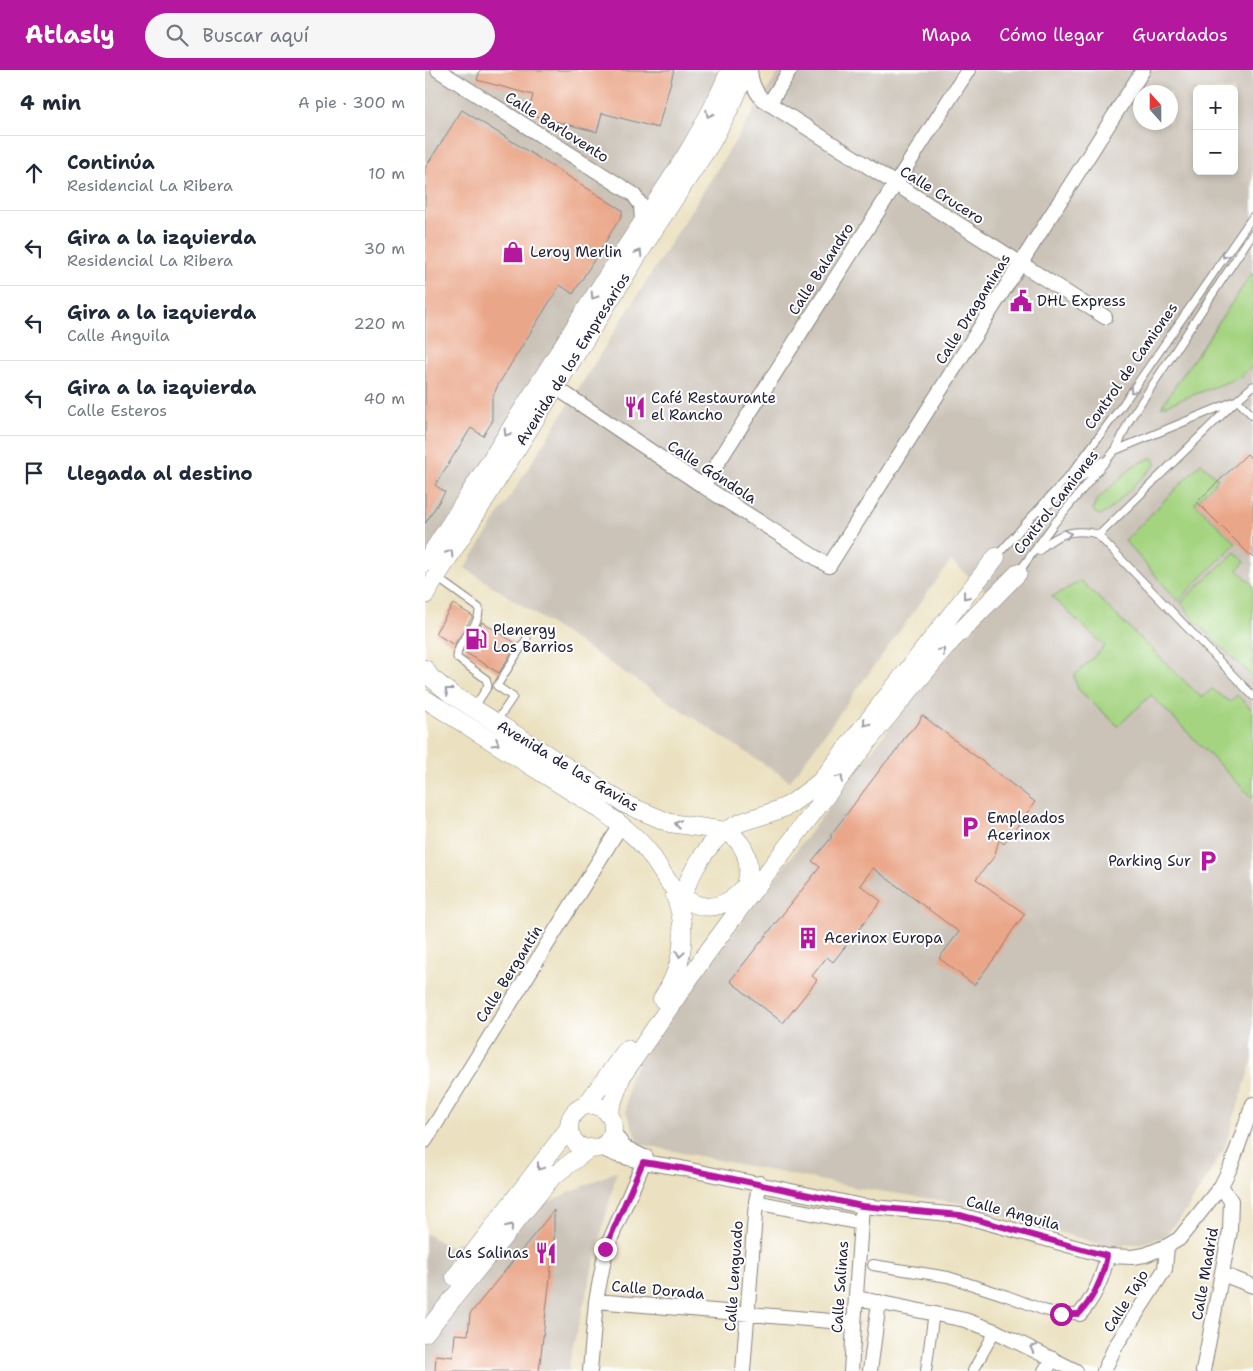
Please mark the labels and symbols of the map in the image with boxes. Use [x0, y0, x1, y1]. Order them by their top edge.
north arrow [1133, 85, 1178, 130]
street label: Calle Barlovento [501, 87, 613, 167]
one-way arrow [705, 109, 715, 118]
street label: Calle Crucero [896, 161, 988, 229]
street label: Calle Balandro [784, 219, 858, 319]
shop icon: Leroy Merlin [500, 239, 526, 265]
place label: Leroy Merlin [530, 242, 622, 262]
one-way arrow [633, 249, 643, 258]
street label: Calle Dragaminas [931, 250, 1015, 368]
one-way arrow [1222, 250, 1231, 259]
street label: Avenida de los Empresarios [511, 269, 635, 449]
public building icon: DHL Express [1008, 288, 1034, 314]
one-way arrow [591, 291, 601, 300]
place label: DHL Express [1037, 291, 1126, 311]
street label: Control de Camiones [1080, 299, 1182, 433]
one-way arrow [1130, 384, 1139, 393]
place label: Café Restaurante el Rancho [651, 388, 776, 425]
restaurant icon: Café Restaurante el Rancho [622, 394, 648, 420]
one-way arrow [503, 427, 513, 436]
street label: Calle Góndola [664, 436, 761, 509]
street label: Control Camiones [1009, 446, 1103, 558]
one-way arrow [1063, 529, 1072, 539]
one-way arrow [444, 550, 454, 559]
one-way arrow [964, 590, 972, 599]
place label: Plenergy Los Barrios [493, 620, 574, 657]
fuel station icon: Plenergy Los Barrios [463, 626, 489, 652]
one-way arrow [936, 648, 945, 657]
one-way arrow [444, 687, 453, 696]
street label: Avenida de las Gavias [493, 716, 643, 816]
one-way arrow [863, 717, 871, 726]
one-way arrow [491, 737, 500, 747]
one-way arrow [834, 774, 843, 784]
place label: Empleados Acerinox [987, 808, 1065, 845]
parking icon: Empleados Acerinox [957, 814, 983, 840]
one-way arrow [673, 820, 682, 830]
parking icon: Parking Sur [1195, 848, 1221, 874]
place label: Parking Sur [1108, 851, 1191, 871]
street label: Calle Bergantín [471, 922, 547, 1026]
building icon: Acerinox Europa [795, 925, 821, 951]
place label: Acerinox Europa [824, 928, 943, 948]
one-way arrow [676, 950, 686, 959]
one-way arrow [537, 1161, 546, 1171]
street label: Calle Anguila [964, 1191, 1063, 1235]
street label: Calle Lenguado [720, 1220, 748, 1332]
one-way arrow [505, 1224, 513, 1233]
street label: Calle Madrid [1187, 1226, 1223, 1322]
route end [594, 1238, 617, 1261]
restaurant icon: Las Salinas [533, 1240, 559, 1266]
street label: Calle Salinas [827, 1240, 853, 1334]
place label: Las Salinas [447, 1243, 529, 1263]
street label: Calle Tajo [1099, 1266, 1153, 1336]
street label: Calle Dorada [611, 1276, 706, 1304]
route start [1050, 1303, 1073, 1326]
one-way arrow [1029, 1344, 1038, 1355]

